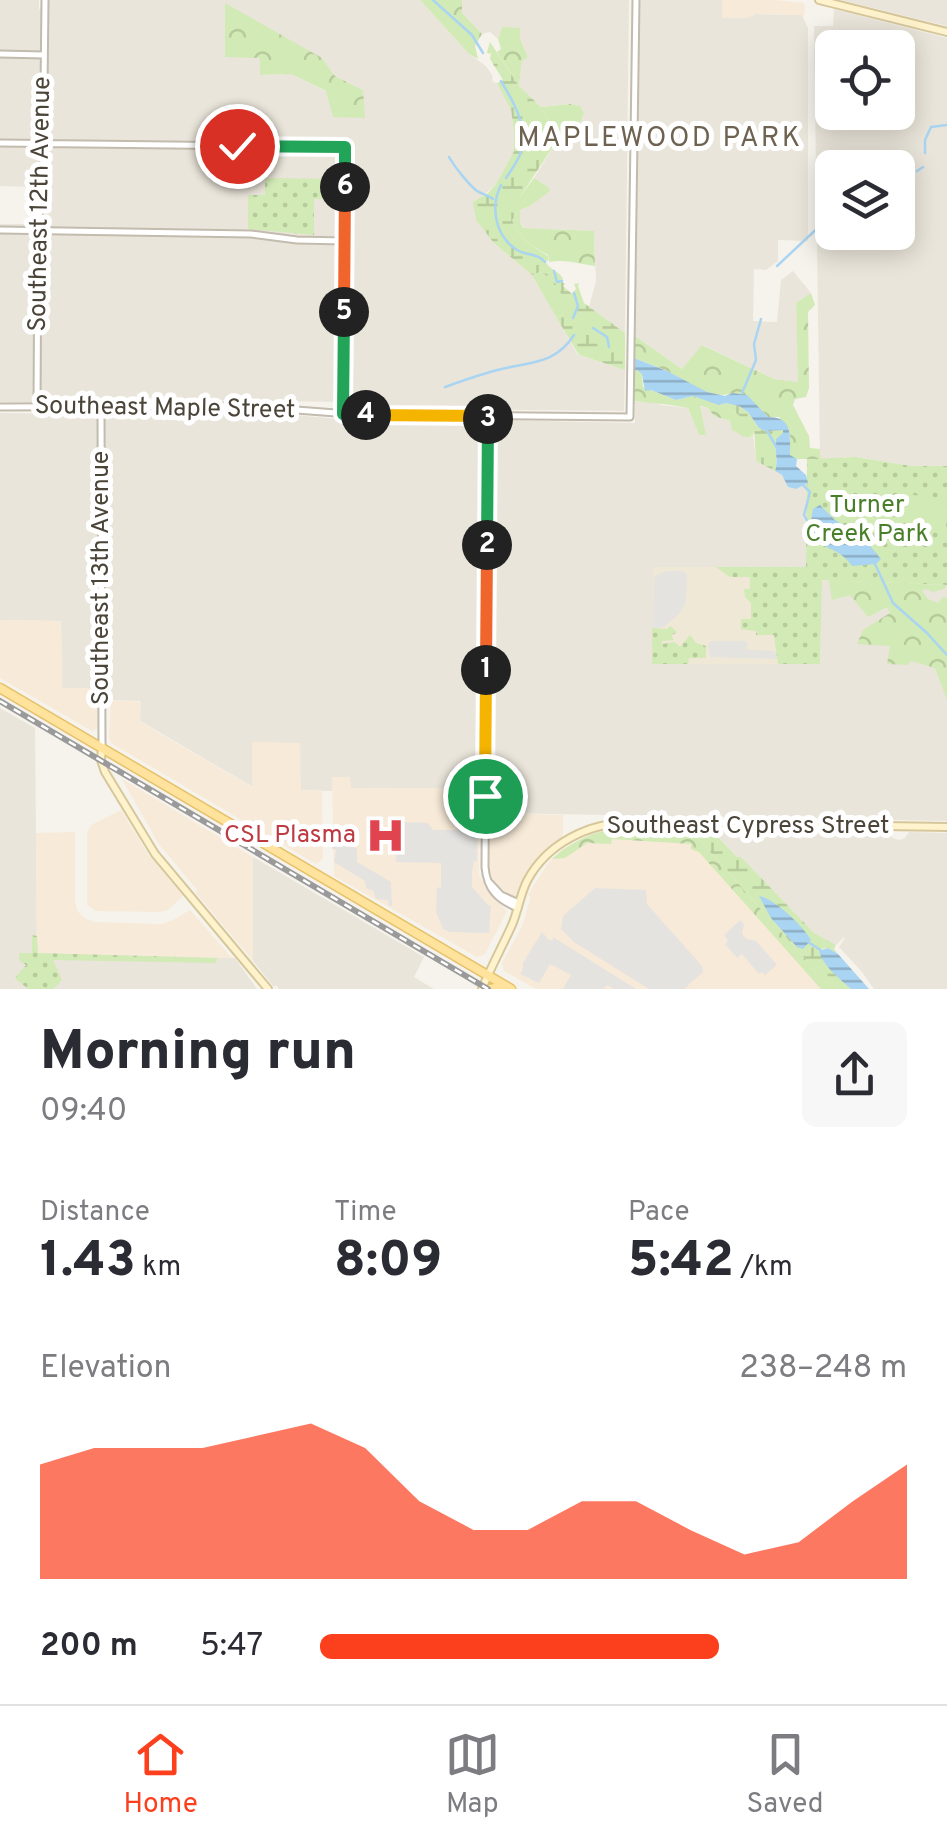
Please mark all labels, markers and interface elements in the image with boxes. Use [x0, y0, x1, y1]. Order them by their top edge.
map controls [815, 30, 915, 250]
button: locate [815, 30, 915, 130]
street label: Southeast 12th Avenue [23, 76, 59, 332]
pin [195, 104, 280, 189]
icon: check [210, 119, 265, 174]
district label: MAPLEWOOD PARK [517, 121, 803, 157]
button: layers [815, 150, 915, 250]
pin: 6 [320, 162, 370, 212]
text: 6 [336, 169, 354, 205]
pin: 5 [319, 287, 369, 337]
text: 5 [335, 294, 353, 330]
pin: 4 [341, 390, 391, 440]
street label: Southeast Maple Street [34, 391, 296, 427]
pin: 3 [463, 394, 513, 444]
text: 4 [357, 397, 375, 433]
text: 3 [480, 401, 496, 437]
street label: Southeast 13th Avenue [86, 451, 118, 705]
park label: Turner Creek Park [805, 490, 929, 551]
pin: 2 [462, 520, 512, 570]
text: 2 [478, 527, 496, 563]
pin: 1 [461, 645, 511, 695]
text: 1 [480, 652, 492, 688]
pin [443, 754, 528, 839]
icon: arrive [458, 769, 513, 824]
street label: Southeast Cypress Street [606, 811, 890, 843]
hospital icon: CSL Plasma [365, 815, 407, 857]
place label: CSL Plasma [224, 820, 356, 852]
text: Morning run [40, 1019, 356, 1089]
button: share [802, 1022, 907, 1127]
text: 09:40 [40, 1092, 127, 1132]
text: Distance [40, 1195, 150, 1231]
text: Time [334, 1195, 397, 1231]
text: Pace [628, 1195, 690, 1231]
text: 1.43 [40, 1231, 136, 1294]
text: 8:09 [334, 1231, 442, 1294]
text: 5:42 [628, 1231, 734, 1294]
text: km [136, 1250, 181, 1286]
text: /km [734, 1250, 793, 1286]
text: Elevation [40, 1349, 172, 1389]
text: 238–248 m [739, 1349, 907, 1389]
text: 200 m [40, 1627, 138, 1667]
text: 5:47 [200, 1627, 263, 1667]
tab: Home [123, 1727, 198, 1823]
tab: Map [445, 1727, 500, 1823]
tab: Saved [747, 1727, 824, 1823]

